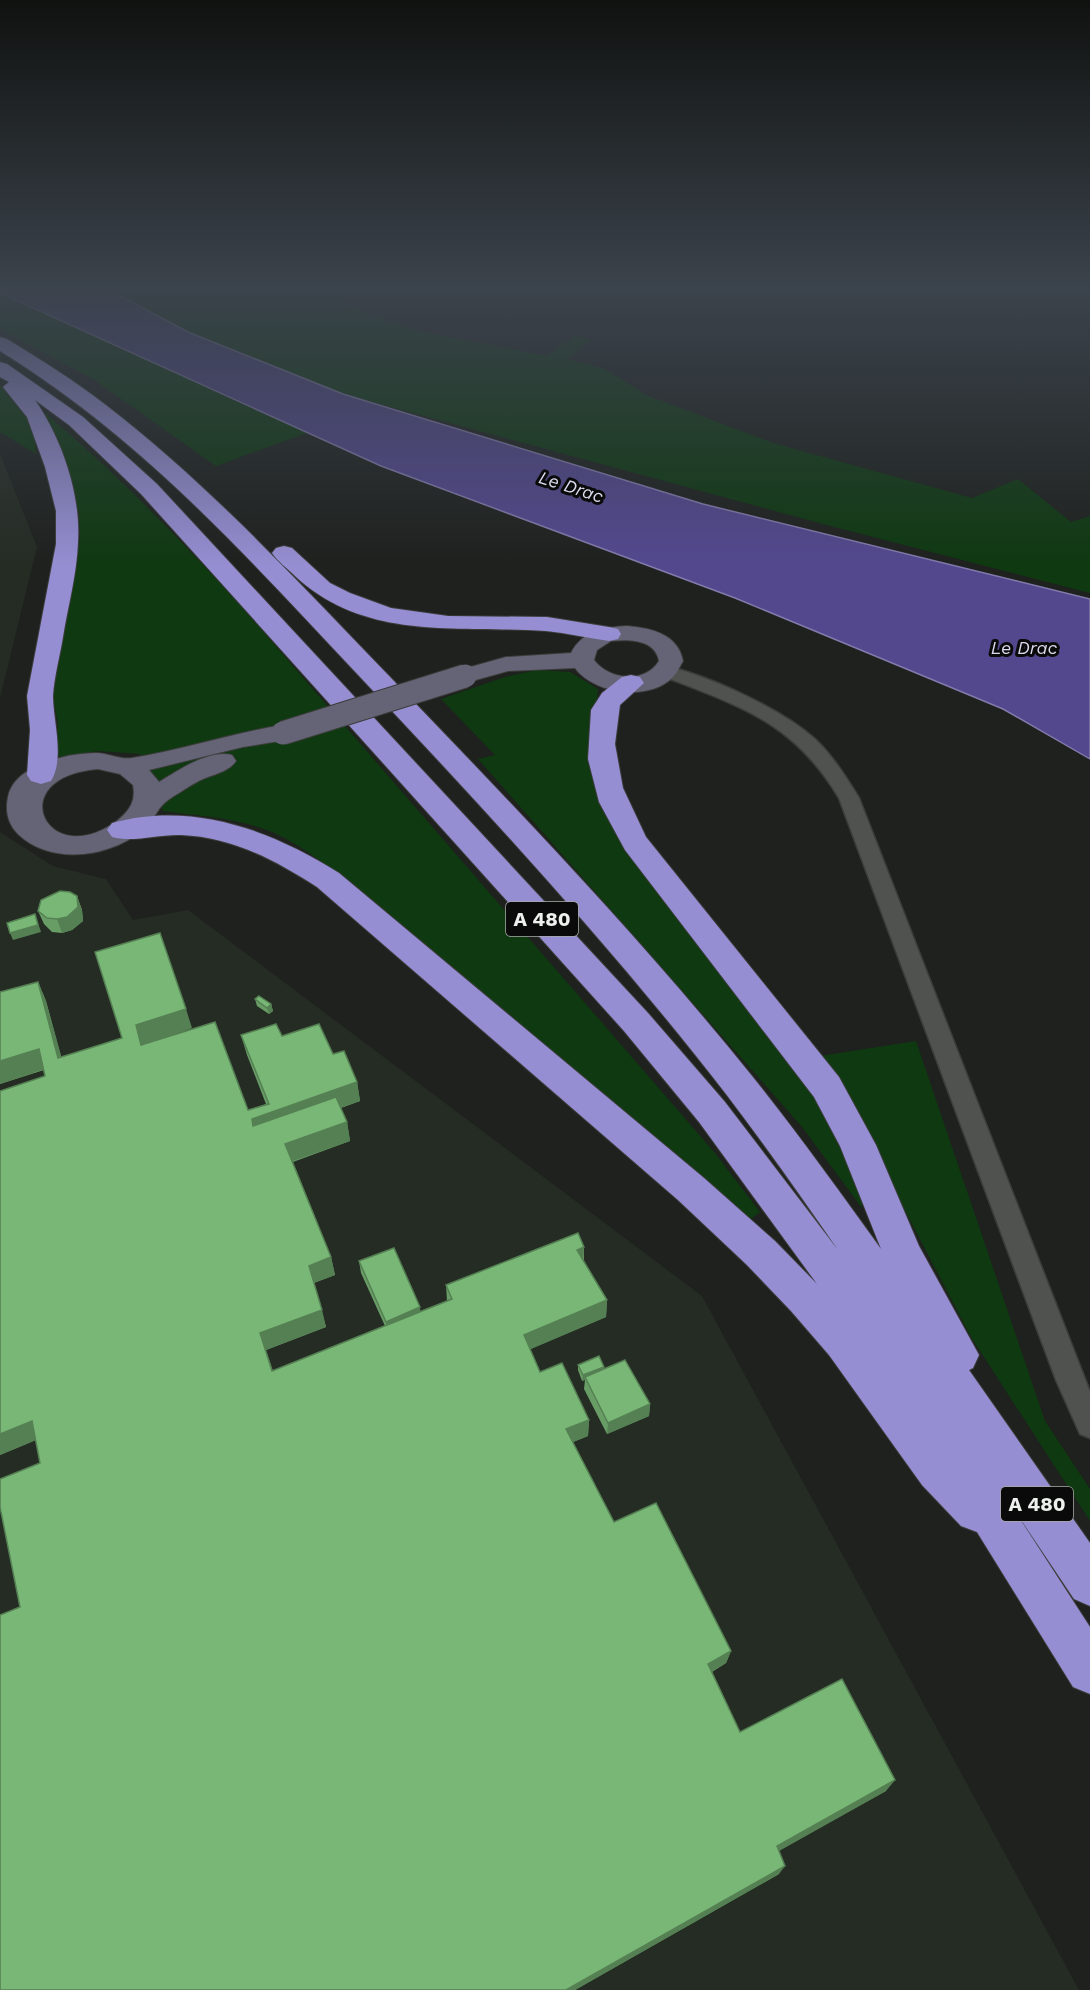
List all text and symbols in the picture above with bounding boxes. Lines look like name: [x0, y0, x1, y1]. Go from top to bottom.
water label: Le Drac: [536, 466, 606, 507]
water label: Le Drac: [991, 637, 1058, 658]
road number: A 480: [506, 902, 578, 936]
road number: A 480: [1001, 1487, 1073, 1521]

